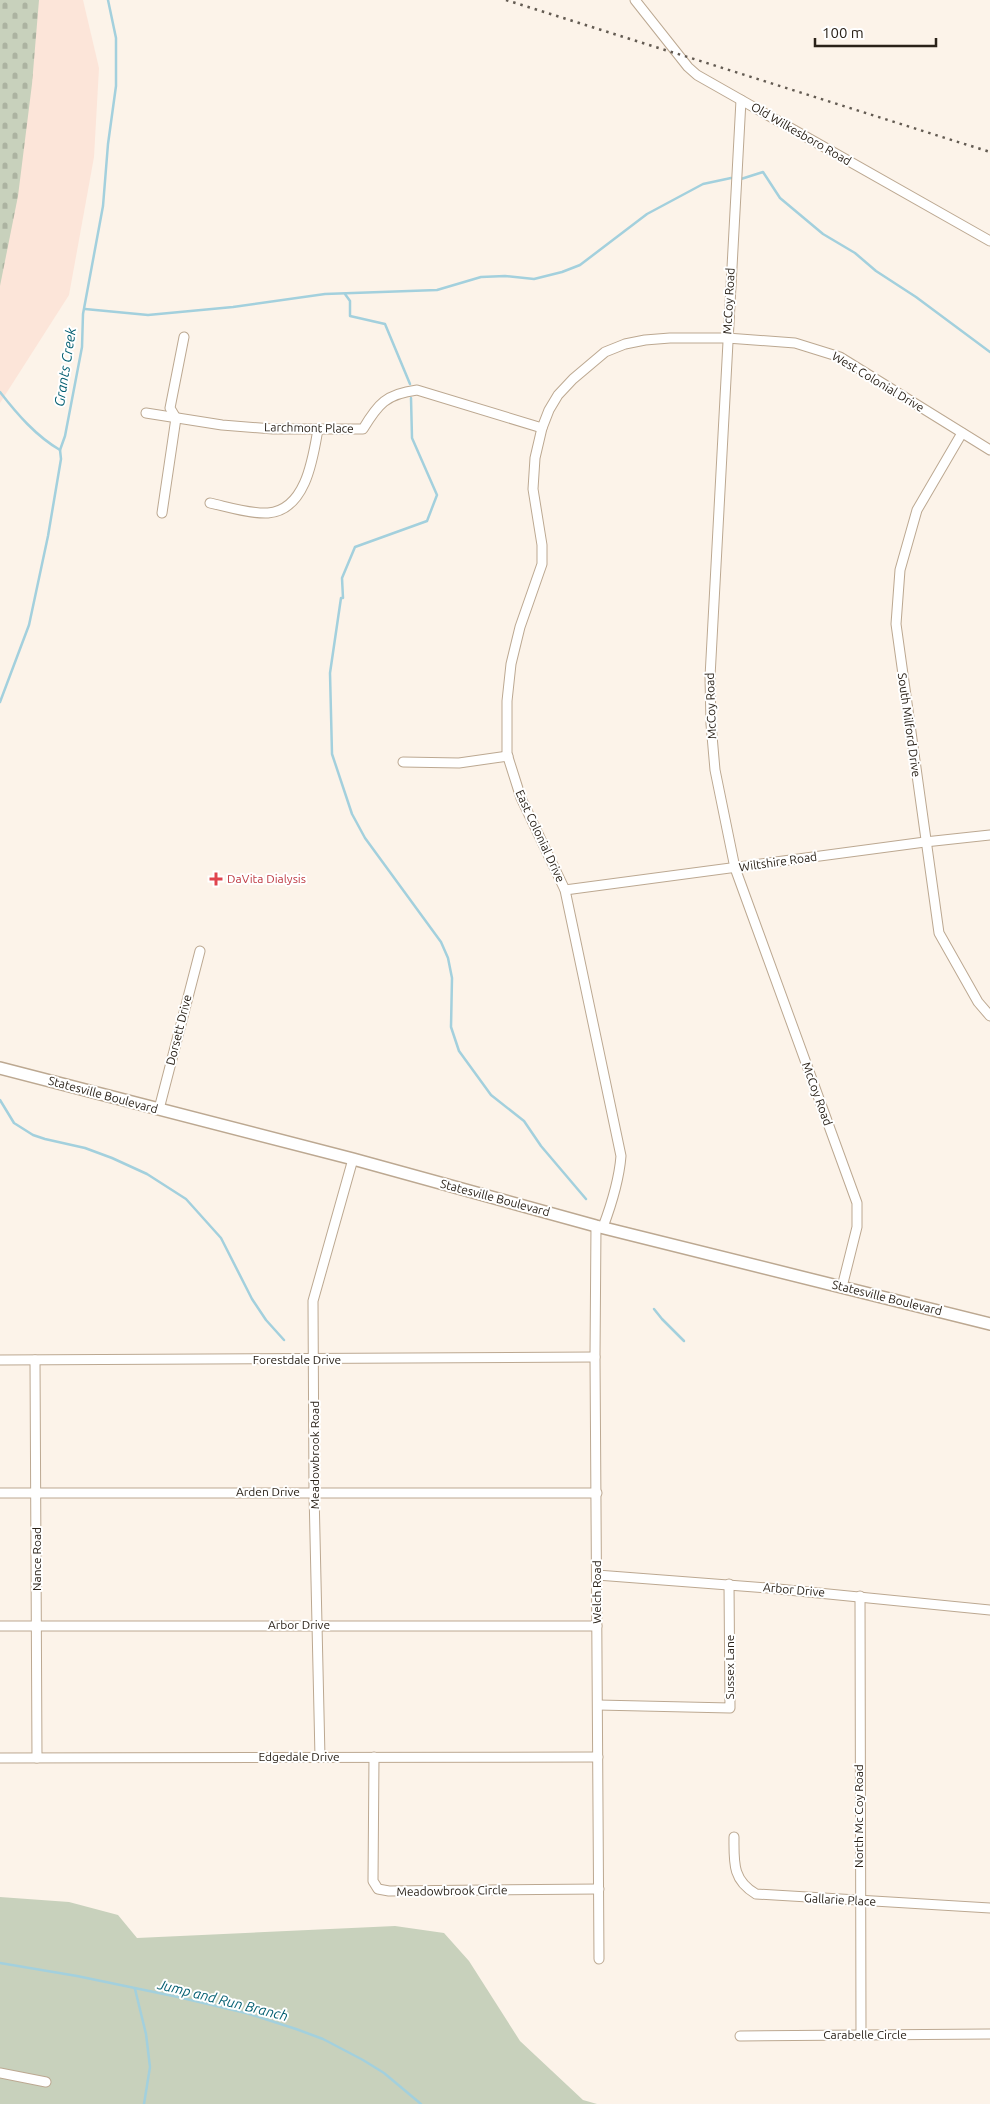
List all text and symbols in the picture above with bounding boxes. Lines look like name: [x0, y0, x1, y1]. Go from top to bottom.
scale bar: [815, 15, 936, 47]
text: 100 m: [822, 24, 864, 41]
street label: Old Wilkesboro Road: [749, 100, 854, 168]
street label: McCoy Road: [720, 267, 737, 335]
water label: Grants Creek: [51, 325, 79, 408]
street label: West Colonial Drive: [830, 349, 927, 414]
street label: Larchmont Place: [264, 420, 354, 435]
street label: South Milford Drive: [896, 672, 923, 778]
street label: McCoy Road: [703, 673, 718, 739]
street label: East Colonial Drive: [513, 788, 568, 884]
street label: Wiltshire Road: [738, 850, 818, 873]
marker: DaVita Dialysis: [209, 872, 223, 886]
place label: DaVita Dialysis: [227, 872, 306, 885]
street label: Dorsett Drive: [163, 993, 194, 1067]
street label: McCoy Road: [800, 1060, 835, 1127]
street label: Statesville Boulevard: [47, 1074, 159, 1115]
street label: Statesville Boulevard: [439, 1177, 551, 1218]
street label: Statesville Boulevard: [831, 1278, 943, 1317]
street label: Forestdale Drive: [253, 1353, 341, 1366]
street label: Meadowbrook Road: [308, 1401, 321, 1509]
street label: Arden Drive: [236, 1485, 300, 1498]
street label: Nance Road: [30, 1527, 43, 1591]
street label: Welch Road: [590, 1560, 603, 1624]
street label: Arbor Drive: [763, 1580, 826, 1599]
street label: Arbor Drive: [268, 1618, 330, 1631]
street label: Sussex Lane: [723, 1635, 736, 1699]
street label: Edgedale Drive: [258, 1750, 340, 1763]
street label: North Mc Coy Road: [852, 1764, 865, 1868]
street label: Meadowbrook Circle: [396, 1883, 508, 1898]
street label: Gallarie Place: [804, 1891, 876, 1908]
water label: Jump and Run Branch: [155, 1976, 290, 2024]
street label: Carabelle Circle: [823, 2028, 907, 2041]

